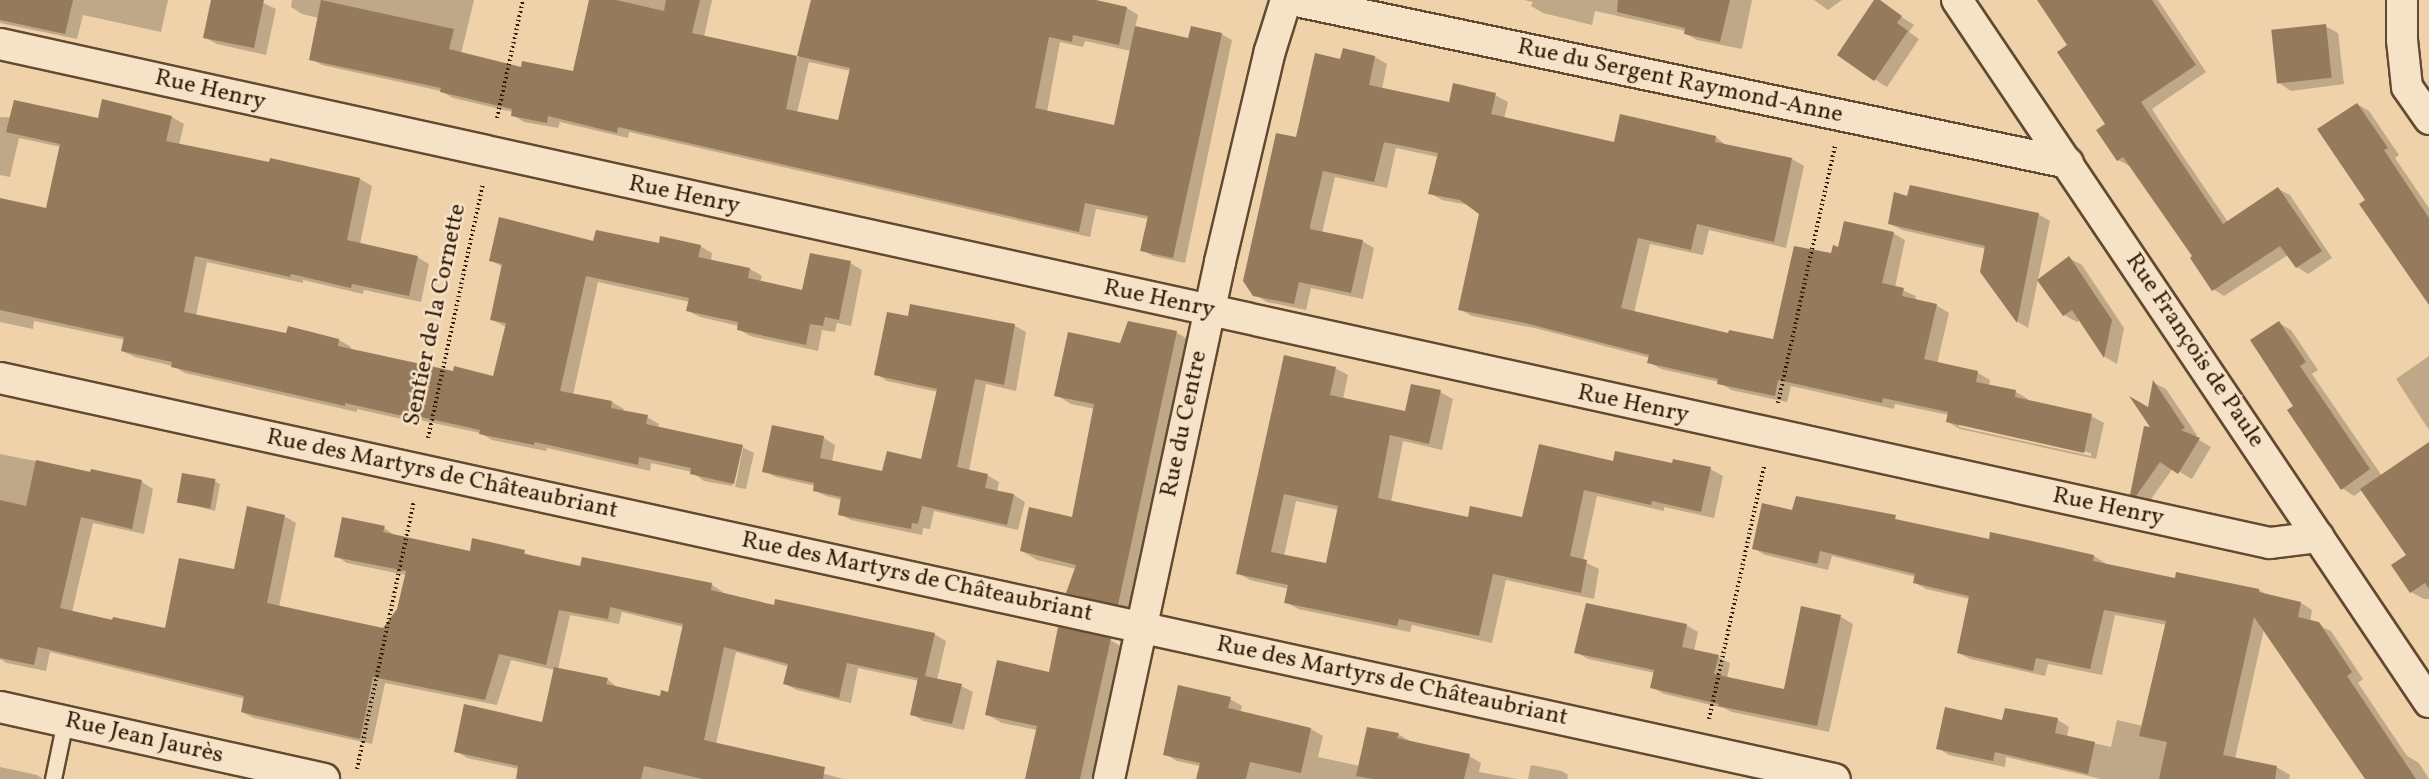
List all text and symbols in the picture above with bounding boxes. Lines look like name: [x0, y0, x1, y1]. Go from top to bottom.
street label: Rue du Sergent Raymond-Anne: [1515, 33, 1845, 131]
street label: Rue Henry: [152, 64, 268, 118]
street label: Rue Henry: [626, 170, 742, 222]
street label: Sentier de la Cornette: [398, 201, 474, 429]
street label: Rue François de Paule: [2118, 248, 2270, 454]
street label: Rue Henry: [1101, 274, 1217, 326]
street label: Rue du Centre: [1155, 348, 1215, 500]
street label: Rue Henry: [1575, 379, 1691, 431]
street label: Rue des Martyrs de Châteaubriant: [264, 424, 620, 526]
street label: Rue Henry: [2050, 482, 2166, 534]
street label: Rue des Martyrs de Châteaubriant: [739, 527, 1095, 629]
street label: Rue des Martyrs de Châteaubriant: [1214, 631, 1570, 733]
street label: Rue Jean Jaurès: [62, 707, 226, 771]

